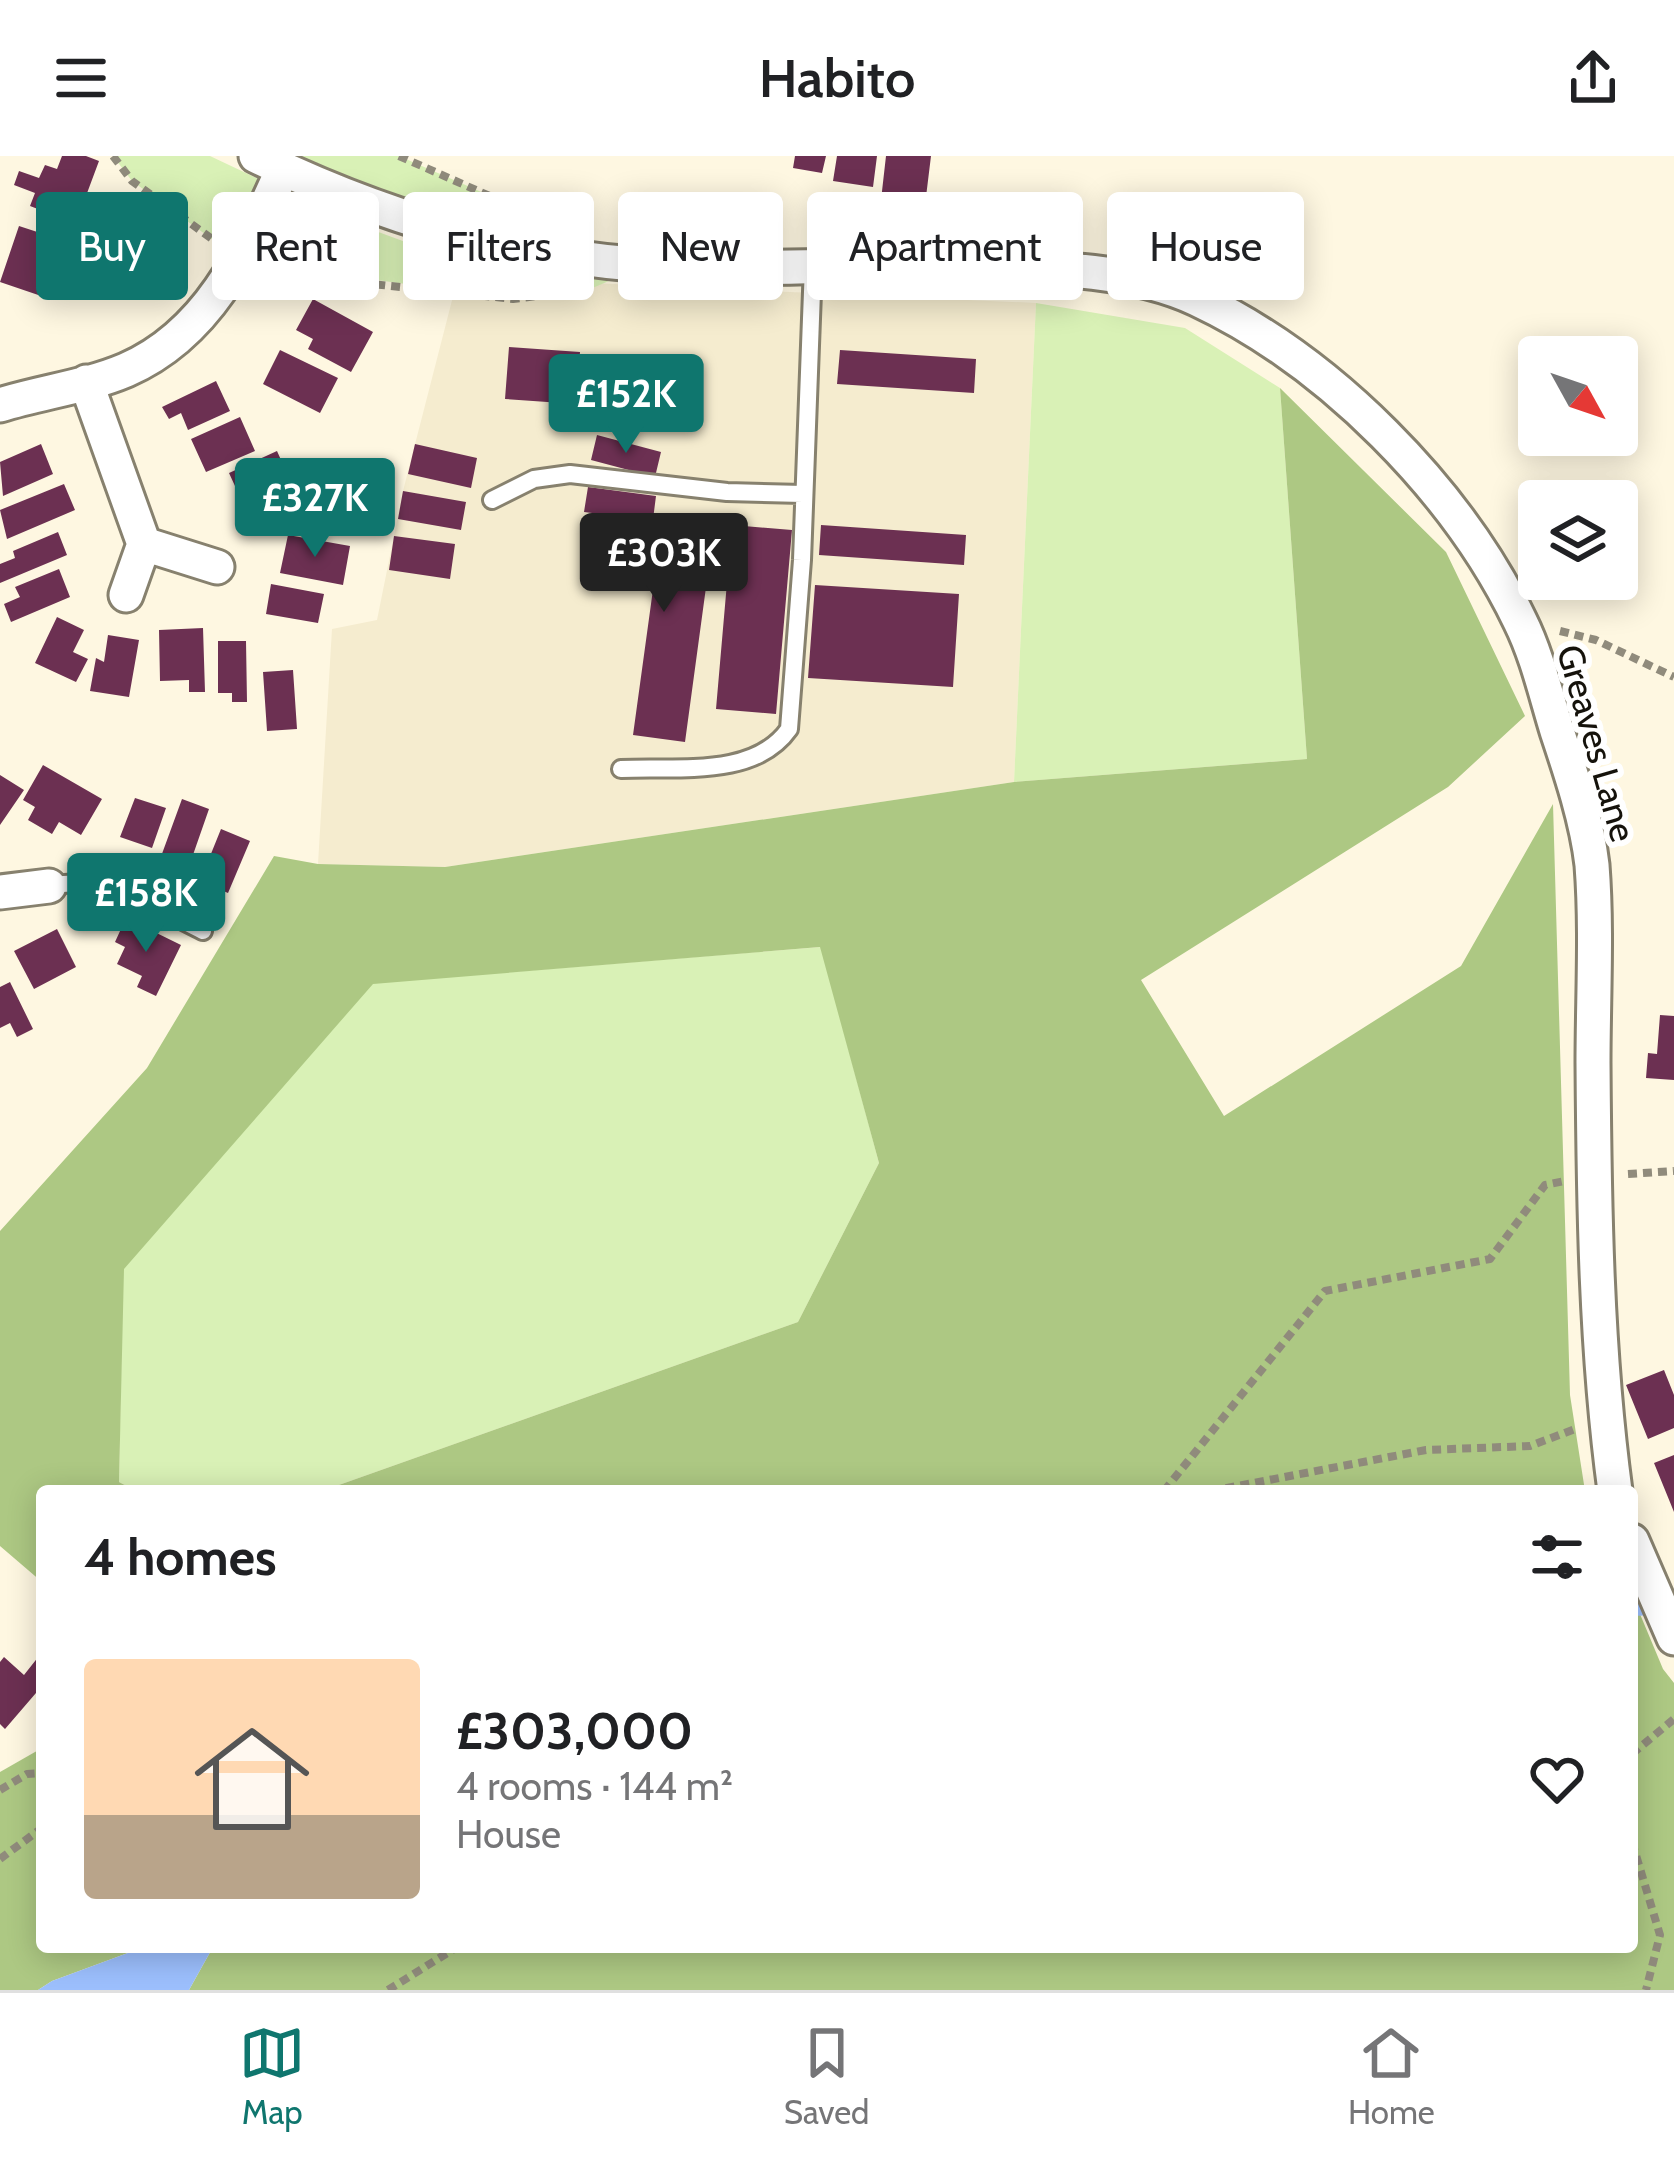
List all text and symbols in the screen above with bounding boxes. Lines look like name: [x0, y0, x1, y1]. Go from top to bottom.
icon: menu: [48, 45, 114, 111]
text: Habito: [759, 45, 915, 111]
icon: share: [1560, 45, 1626, 111]
chip: Buy: [36, 192, 188, 300]
chip: Rent: [212, 192, 379, 300]
chip: Filters: [403, 192, 594, 300]
chip: New: [618, 192, 783, 300]
chip: Apartment: [807, 192, 1083, 300]
chip: House: [1107, 192, 1304, 300]
north arrow: [1518, 336, 1638, 456]
map controls: [1518, 336, 1638, 600]
pin: £152K: [542, 354, 710, 456]
text: £152K: [576, 369, 676, 417]
pin: £327K: [231, 458, 399, 560]
text: £327K: [262, 473, 368, 521]
button: layers: [1518, 480, 1638, 600]
pin: £303K: [580, 513, 748, 615]
text: £303K: [607, 528, 721, 576]
street label: Greaves Lane: [1548, 640, 1646, 846]
pin: £158K: [62, 853, 230, 955]
text: £158K: [94, 868, 198, 916]
icon: filters: [1524, 1524, 1590, 1590]
text: 4 homes: [84, 1526, 276, 1588]
text: £303,000: [456, 1700, 693, 1762]
icon: home: [180, 1707, 324, 1851]
icon: heart: [1524, 1746, 1590, 1812]
text: 4 rooms · 144 m²: [456, 1762, 733, 1810]
text: House: [456, 1810, 561, 1858]
tab: Map: [239, 2020, 305, 2132]
tab: Saved: [784, 2020, 869, 2132]
tab: Home: [1348, 2020, 1435, 2132]

